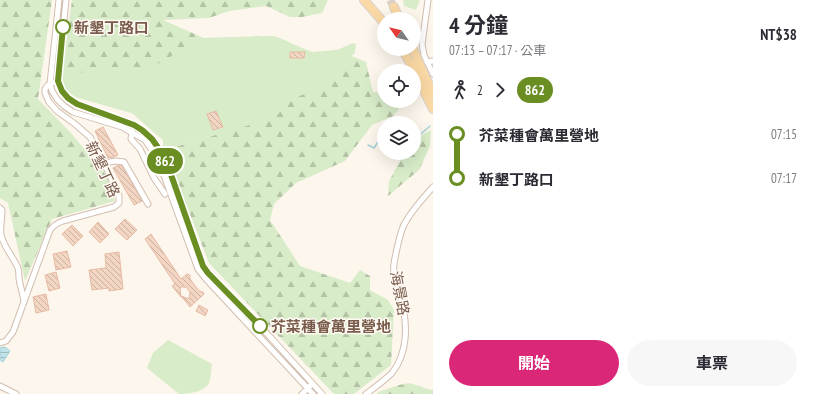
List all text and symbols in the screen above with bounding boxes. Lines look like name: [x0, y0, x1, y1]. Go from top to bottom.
text: 4 分鐘: [449, 11, 508, 39]
north arrow: [377, 12, 421, 56]
map controls: [377, 12, 421, 160]
place label: 新墾丁路口: [74, 18, 149, 37]
marker: 新墾丁路口: [55, 19, 71, 35]
text: NT$38: [760, 25, 797, 44]
text: 07:13 – 07:17 · 公車: [449, 42, 546, 59]
button: locate: [377, 64, 421, 108]
icon: walk: [449, 79, 471, 101]
icon: forward: [489, 79, 511, 101]
text: 862: [525, 81, 545, 99]
text: 2: [477, 82, 483, 99]
button: layers: [377, 116, 421, 160]
text: 芥菜種會萬里營地: [479, 126, 599, 145]
text: 07:15: [771, 126, 797, 143]
street label: 新墾丁路: [82, 138, 124, 200]
line badge: 862: [142, 148, 188, 174]
text: 862: [155, 152, 175, 170]
text: 新墾丁路口: [479, 170, 554, 189]
text: 07:17: [771, 170, 797, 187]
street label: 海景路: [386, 269, 414, 317]
place label: 芥菜種會萬里營地: [271, 317, 391, 336]
marker: 芥菜種會萬里營地: [252, 318, 268, 334]
button: 開始: [449, 340, 619, 386]
button: 車票: [627, 340, 797, 386]

